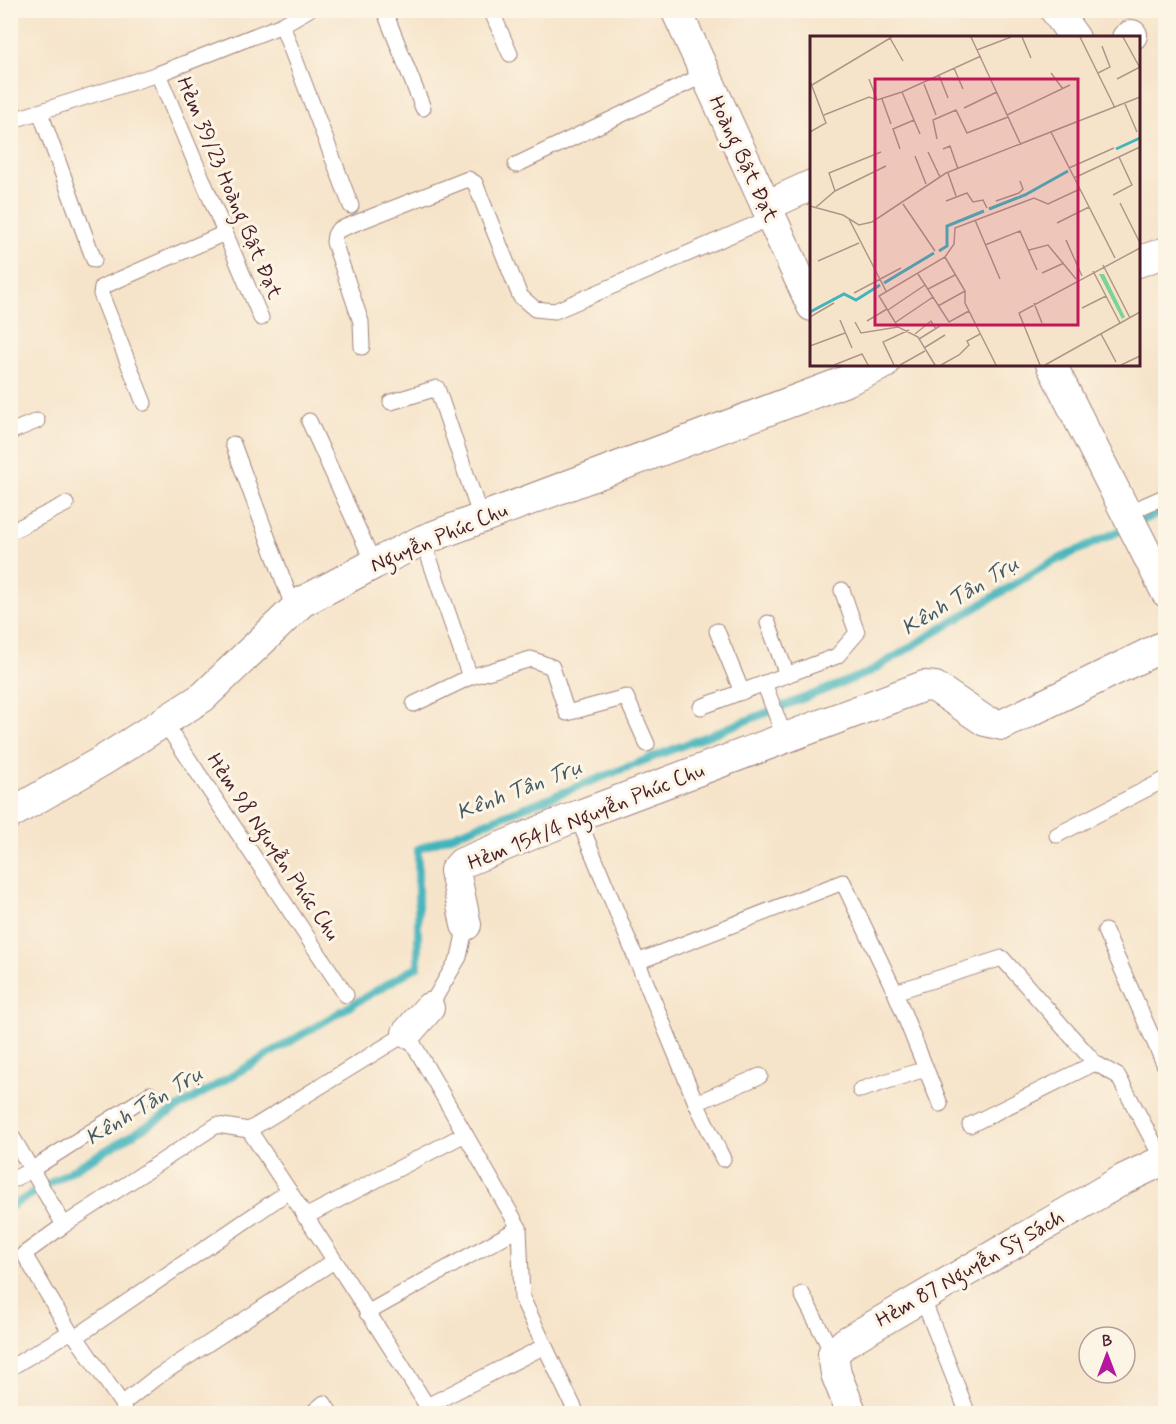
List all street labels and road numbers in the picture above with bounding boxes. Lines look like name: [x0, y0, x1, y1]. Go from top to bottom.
street label: Hẻm 39/23 Hoàng Bật Đạt: [168, 73, 289, 305]
street label: Hoàng Bật Đạt: [700, 91, 785, 228]
street label: Nguyễn Phúc Chu: [366, 497, 513, 581]
street label: Hẻm 98 Nguyễn Phúc Chu: [198, 748, 346, 947]
street label: Hẻm 154/4 Nguyễn Phúc Chu: [464, 757, 709, 879]
street label: Hẻm 87 Nguyễn Sỹ Sách: [871, 1204, 1070, 1336]

